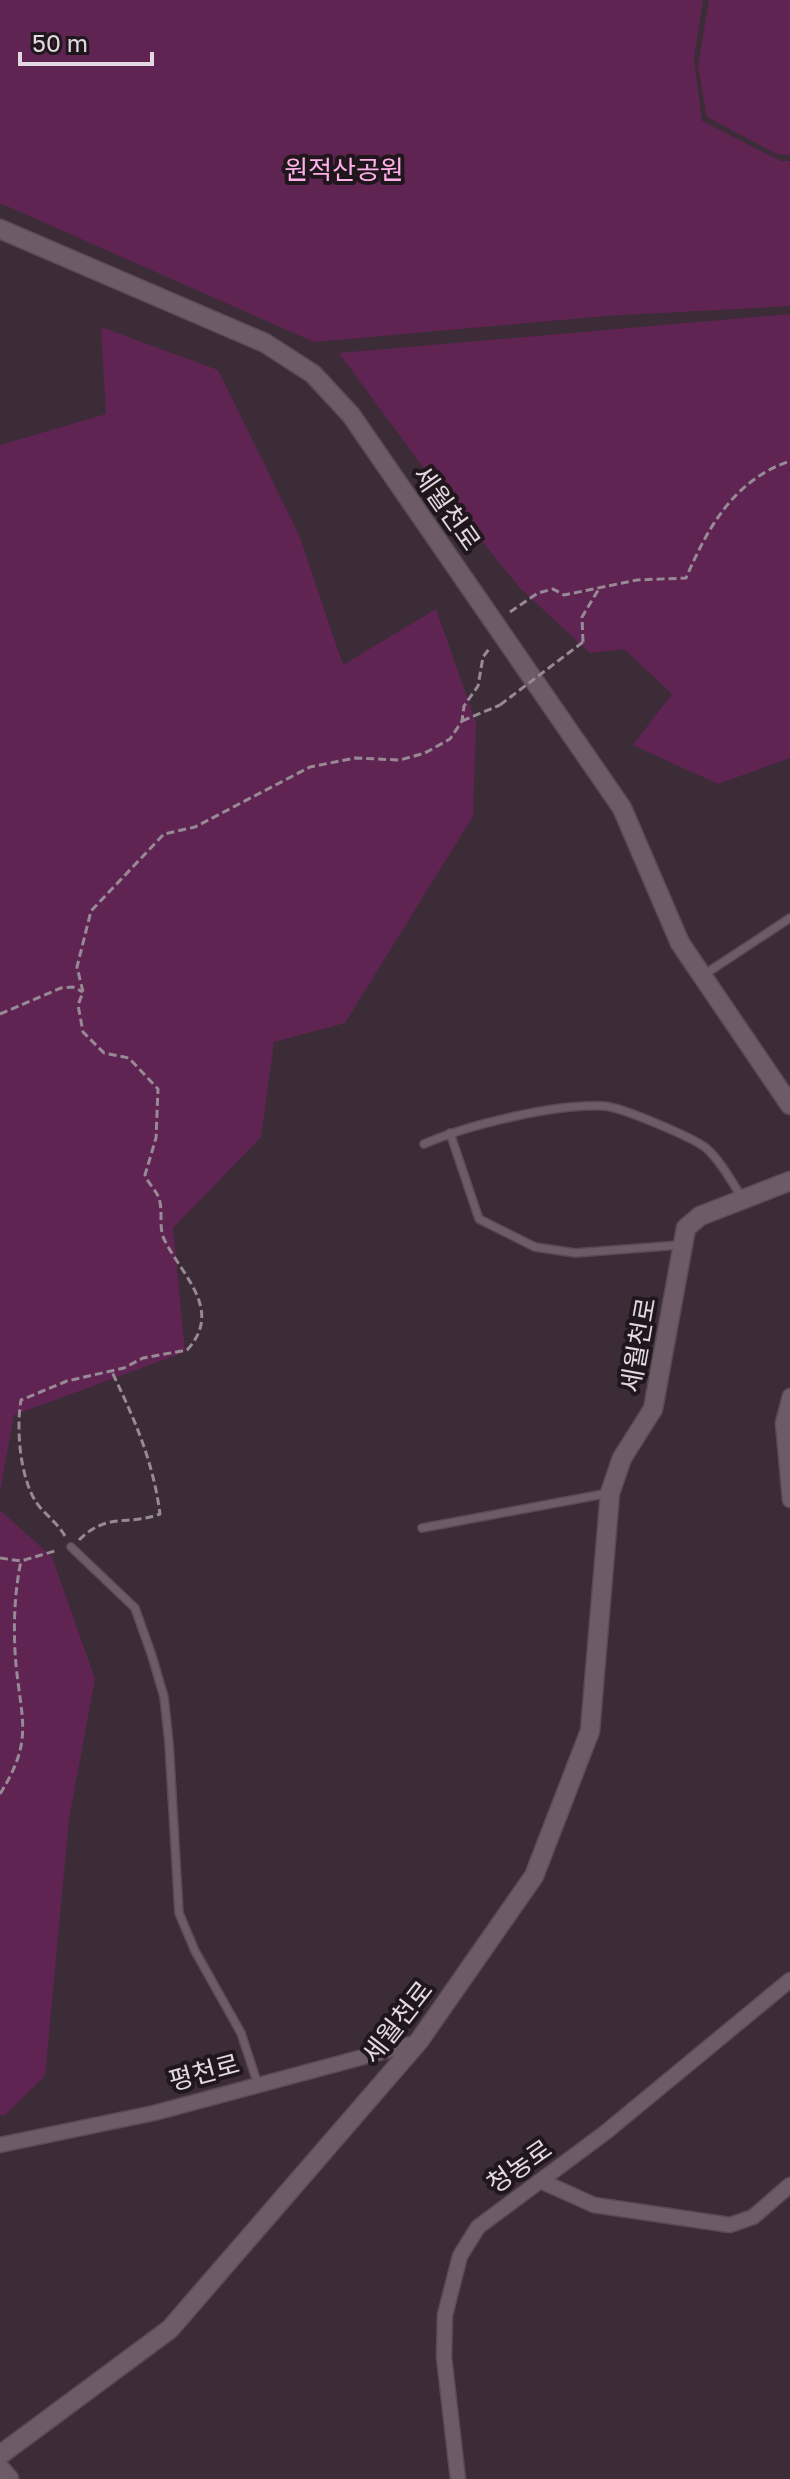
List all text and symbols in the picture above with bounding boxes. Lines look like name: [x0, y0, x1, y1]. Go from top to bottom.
scale bar: [20, 16, 152, 66]
text: 50 m: [32, 28, 88, 57]
park label: 원적산공원: [284, 154, 404, 185]
street label: 세월천로: [407, 460, 487, 556]
street label: 세월천로: [614, 1295, 662, 1395]
street label: 세월천로: [355, 1975, 439, 2069]
street label: 평천로: [165, 2048, 243, 2096]
street label: 청농로: [481, 2133, 557, 2199]

